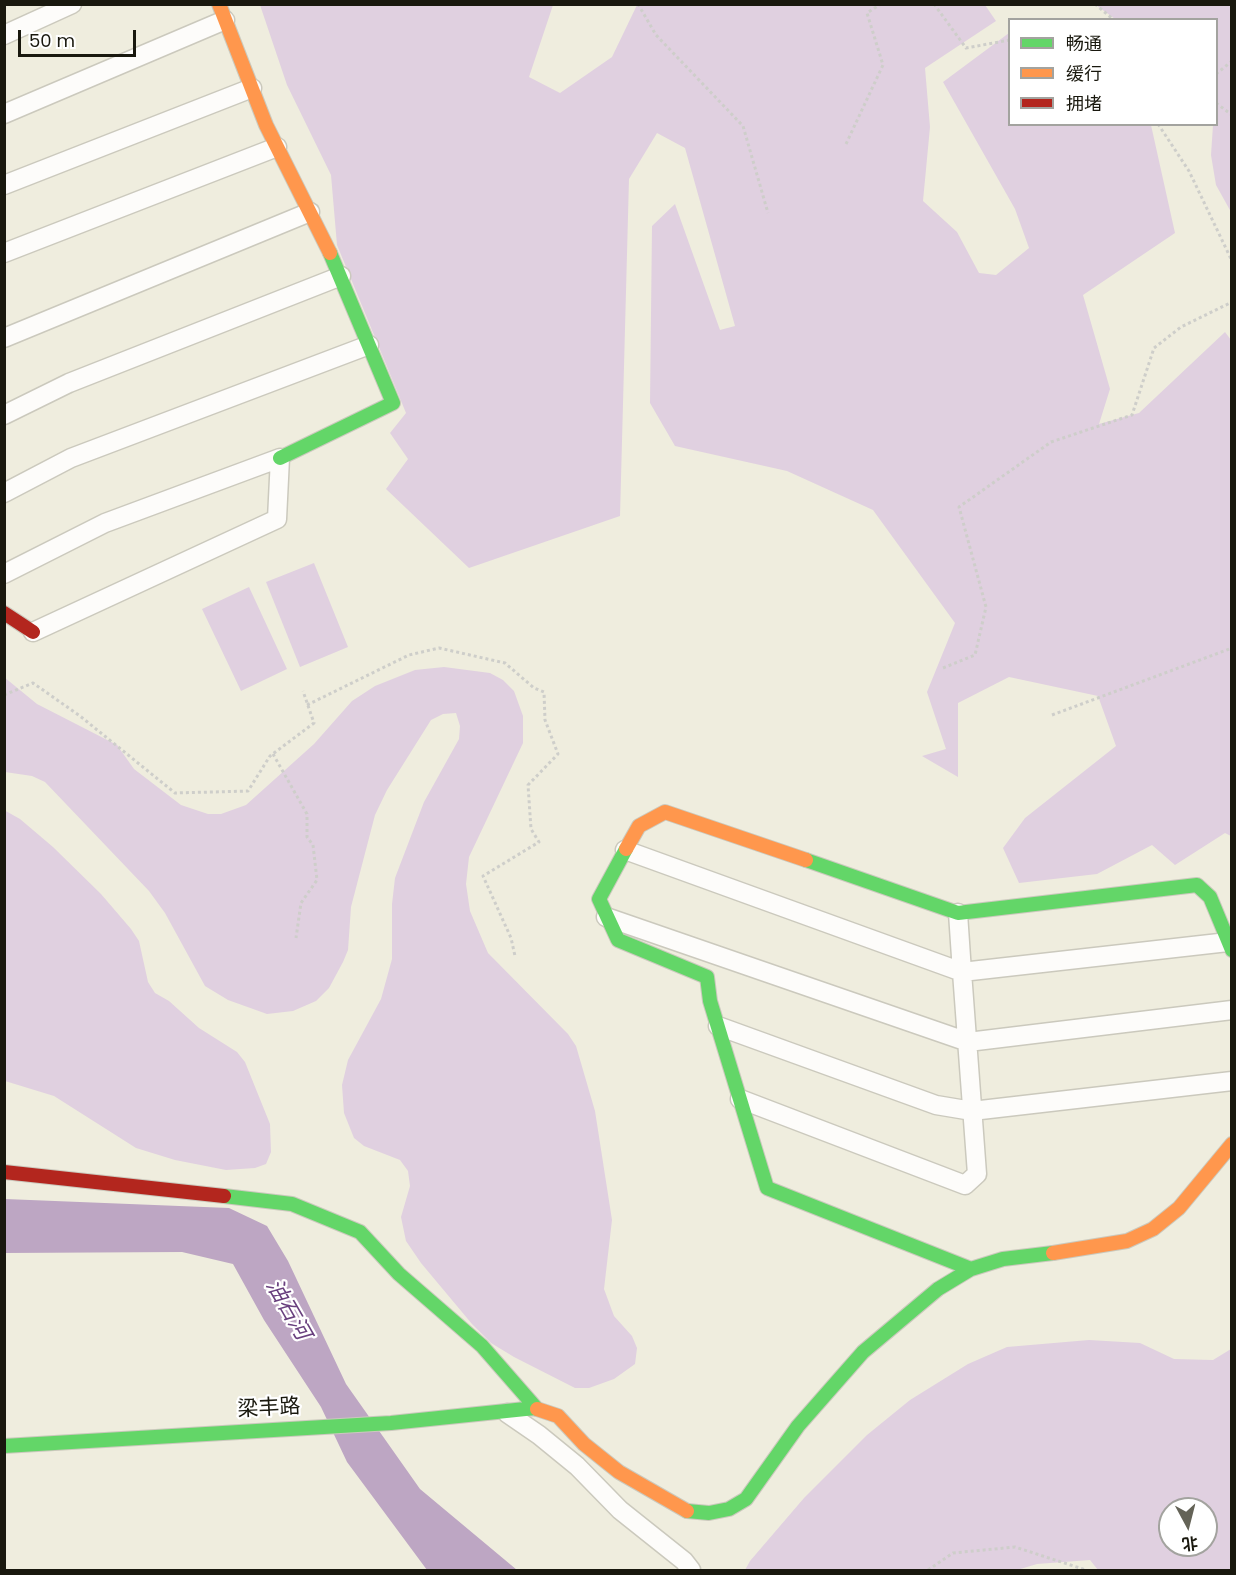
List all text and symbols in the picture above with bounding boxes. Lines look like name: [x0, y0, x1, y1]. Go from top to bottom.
scale bar: [21, 18, 140, 56]
legend: [1008, 18, 1218, 126]
text: 50 m: [29, 28, 75, 53]
text: 畅通: [1066, 31, 1102, 56]
text: 缓行: [1066, 61, 1102, 86]
text: 拥堵: [1066, 91, 1102, 116]
water label: 油石河: [259, 1275, 315, 1345]
street label: 梁丰路: [237, 1395, 301, 1423]
north arrow: [1158, 1497, 1218, 1557]
text: 北: [1181, 1531, 1199, 1556]

